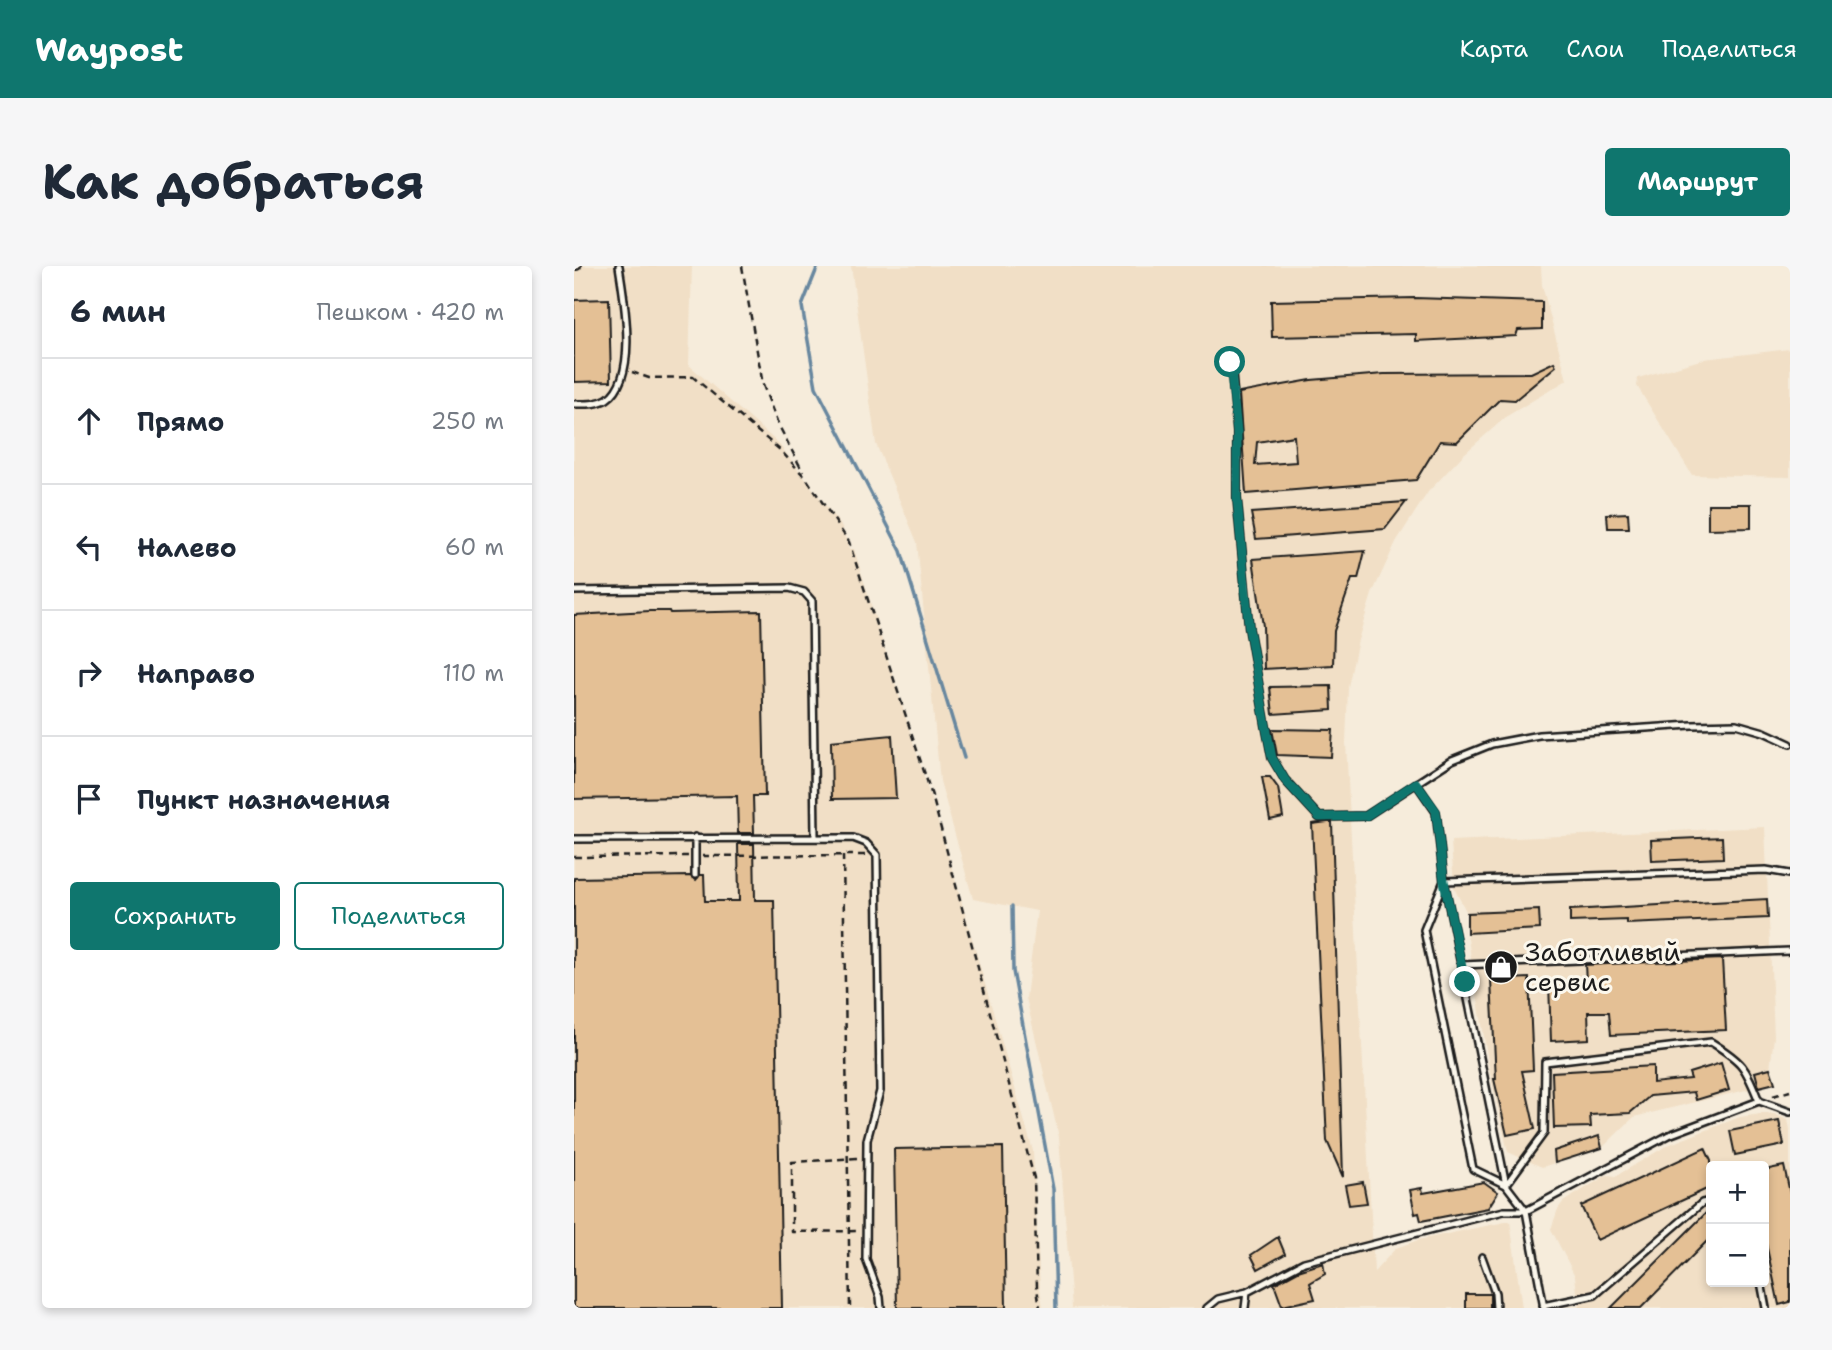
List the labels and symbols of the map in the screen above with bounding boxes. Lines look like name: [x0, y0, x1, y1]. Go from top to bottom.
route start: [1214, 346, 1245, 377]
place label: Заботливый сервис: [1525, 934, 1681, 999]
shop icon: Заботливый сервис: [1482, 948, 1520, 986]
route end: [1449, 966, 1480, 997]

